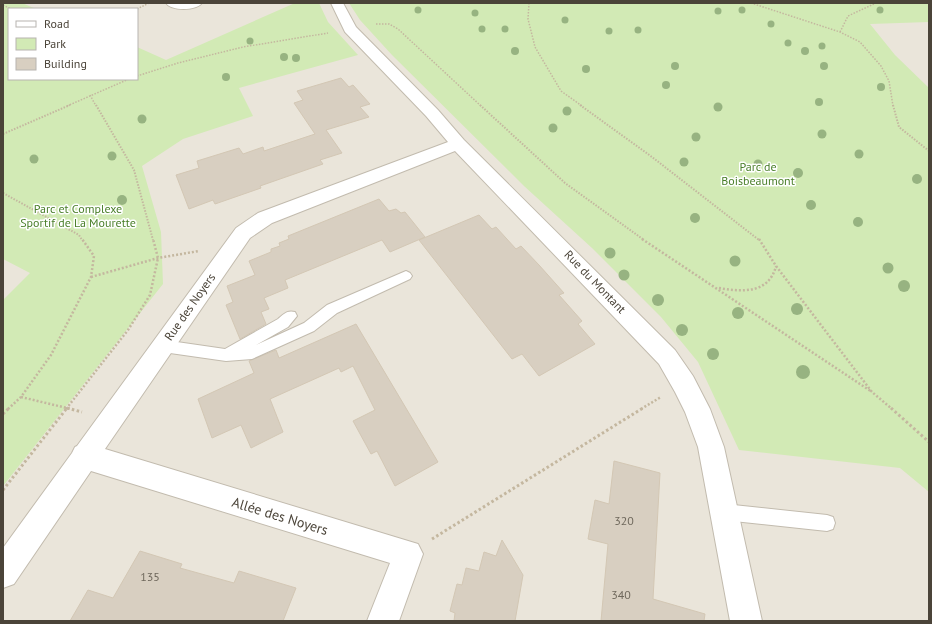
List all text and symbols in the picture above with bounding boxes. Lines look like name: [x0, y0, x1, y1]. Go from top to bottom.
legend: [8, 8, 138, 80]
text: Road: [44, 16, 69, 31]
text: Park: [44, 36, 66, 51]
text: Building: [44, 56, 87, 71]
park label: Parc de Boisbeaumont: [721, 159, 795, 188]
park label: Parc et Complexe Sportif de La Mourette: [20, 201, 136, 230]
street label: Rue du Montant: [561, 247, 629, 316]
street label: Rue des Noyers: [161, 270, 218, 343]
street label: Allée des Noyers: [230, 493, 330, 539]
house number: 320: [614, 513, 634, 528]
house number: 135: [140, 569, 160, 584]
house number: 340: [611, 587, 631, 602]

